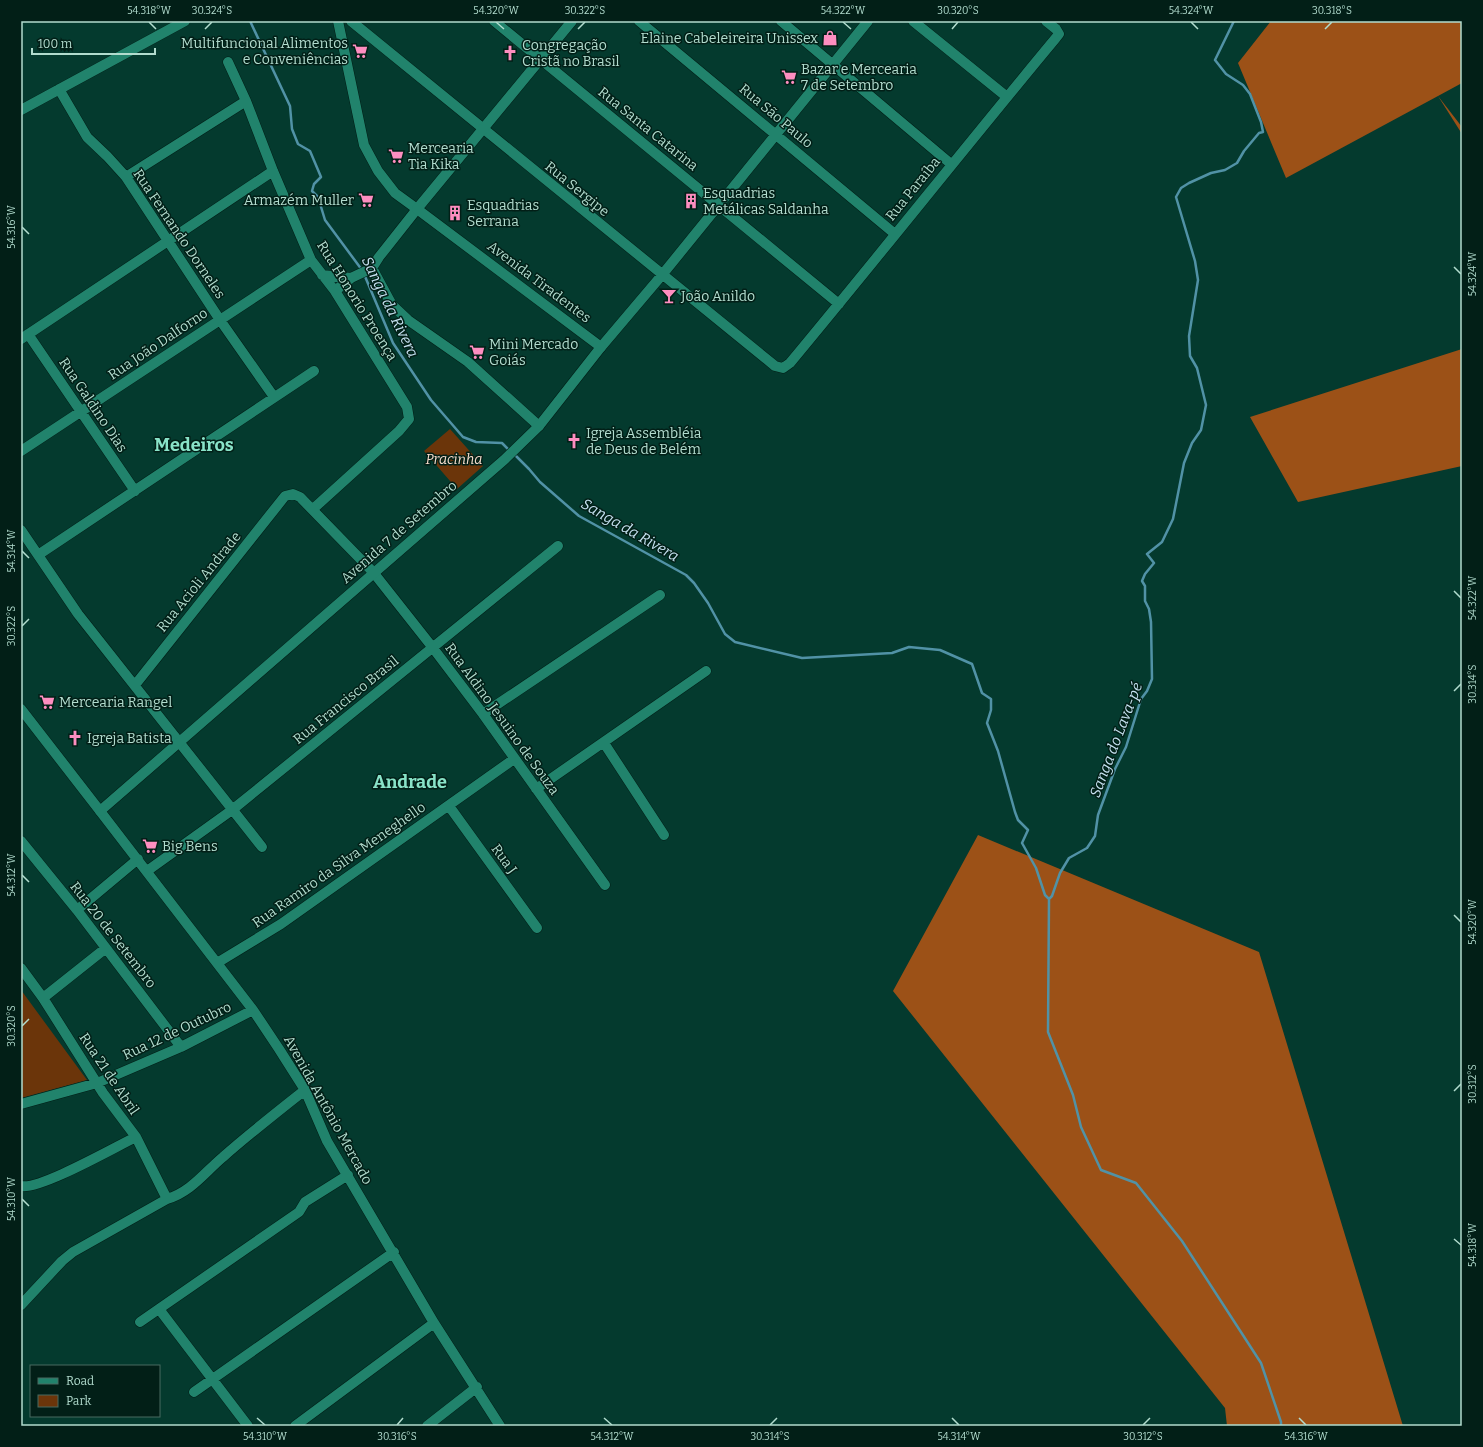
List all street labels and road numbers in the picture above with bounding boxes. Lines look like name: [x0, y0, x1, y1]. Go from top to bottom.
street label: Rua São Paulo: [736, 80, 816, 152]
street label: Rua Santa Catarina: [595, 83, 702, 175]
street label: Rua Paraíba: [882, 153, 944, 224]
street label: Rua Sergipe: [541, 158, 613, 220]
street label: Rua Fernando Dorneles: [129, 166, 229, 302]
street label: Rua Honorio Proença: [313, 238, 401, 364]
street label: Avenida Tiradentes: [484, 238, 594, 326]
street label: Rua João Dalforno: [105, 304, 211, 384]
street label: Rua Galdino Dias: [55, 355, 131, 455]
street label: Avenida 7 de Setembro: [338, 477, 460, 587]
street label: Rua Acioli Andrade: [153, 528, 245, 636]
street label: Rua Aldino Jesuino de Souza: [441, 640, 563, 798]
street label: Rua Francisco Brasil: [290, 652, 402, 748]
street label: Rua Ramiro da Silva Meneghello: [249, 799, 429, 931]
street label: Rua J: [487, 841, 521, 878]
street label: Rua 20 de Setembro: [66, 879, 160, 991]
street label: Rua 12 de Outubro: [120, 998, 234, 1064]
street label: Rua 21 de Abril: [75, 1030, 143, 1118]
street label: Avenida Antônio Mercado: [280, 1033, 376, 1187]

